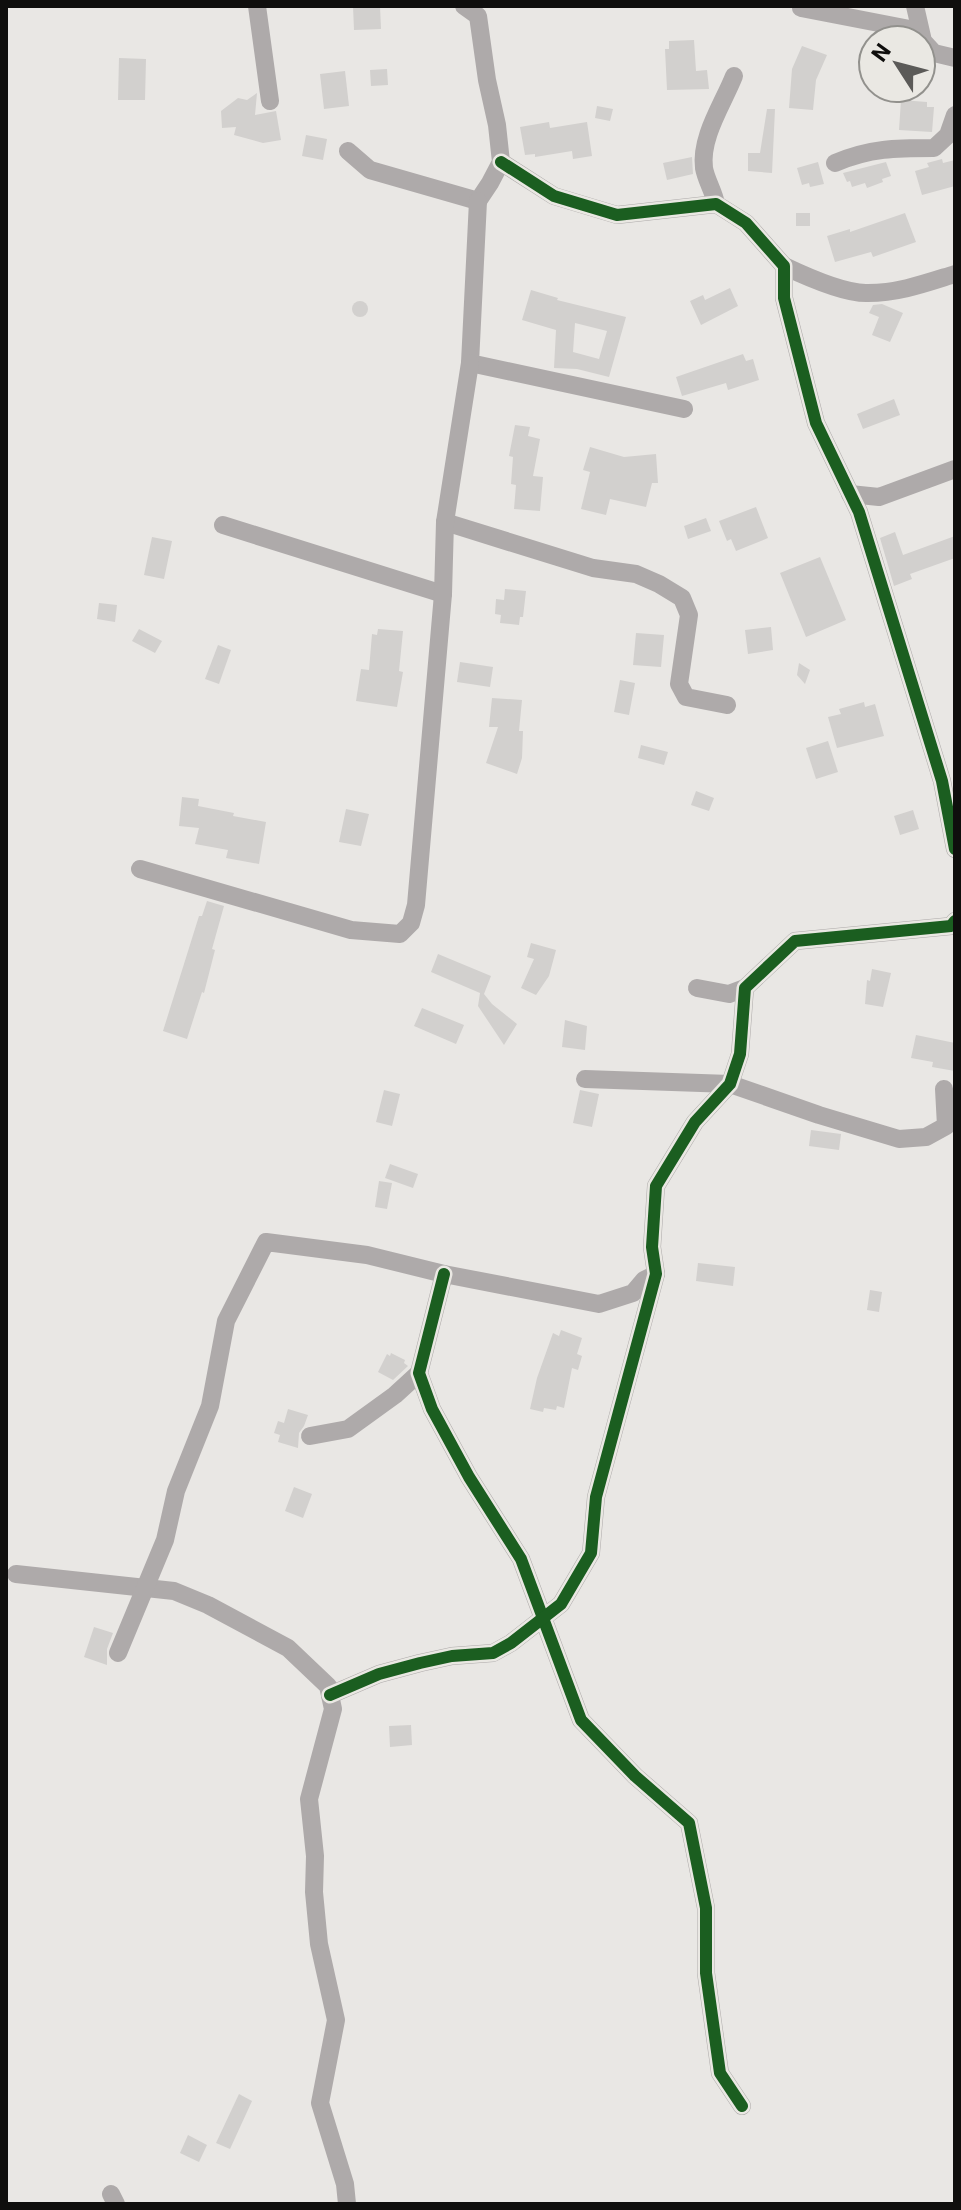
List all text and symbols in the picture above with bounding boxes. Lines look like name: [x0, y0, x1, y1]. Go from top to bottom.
north arrow: [857, 24, 937, 104]
text: N: [867, 39, 896, 66]

